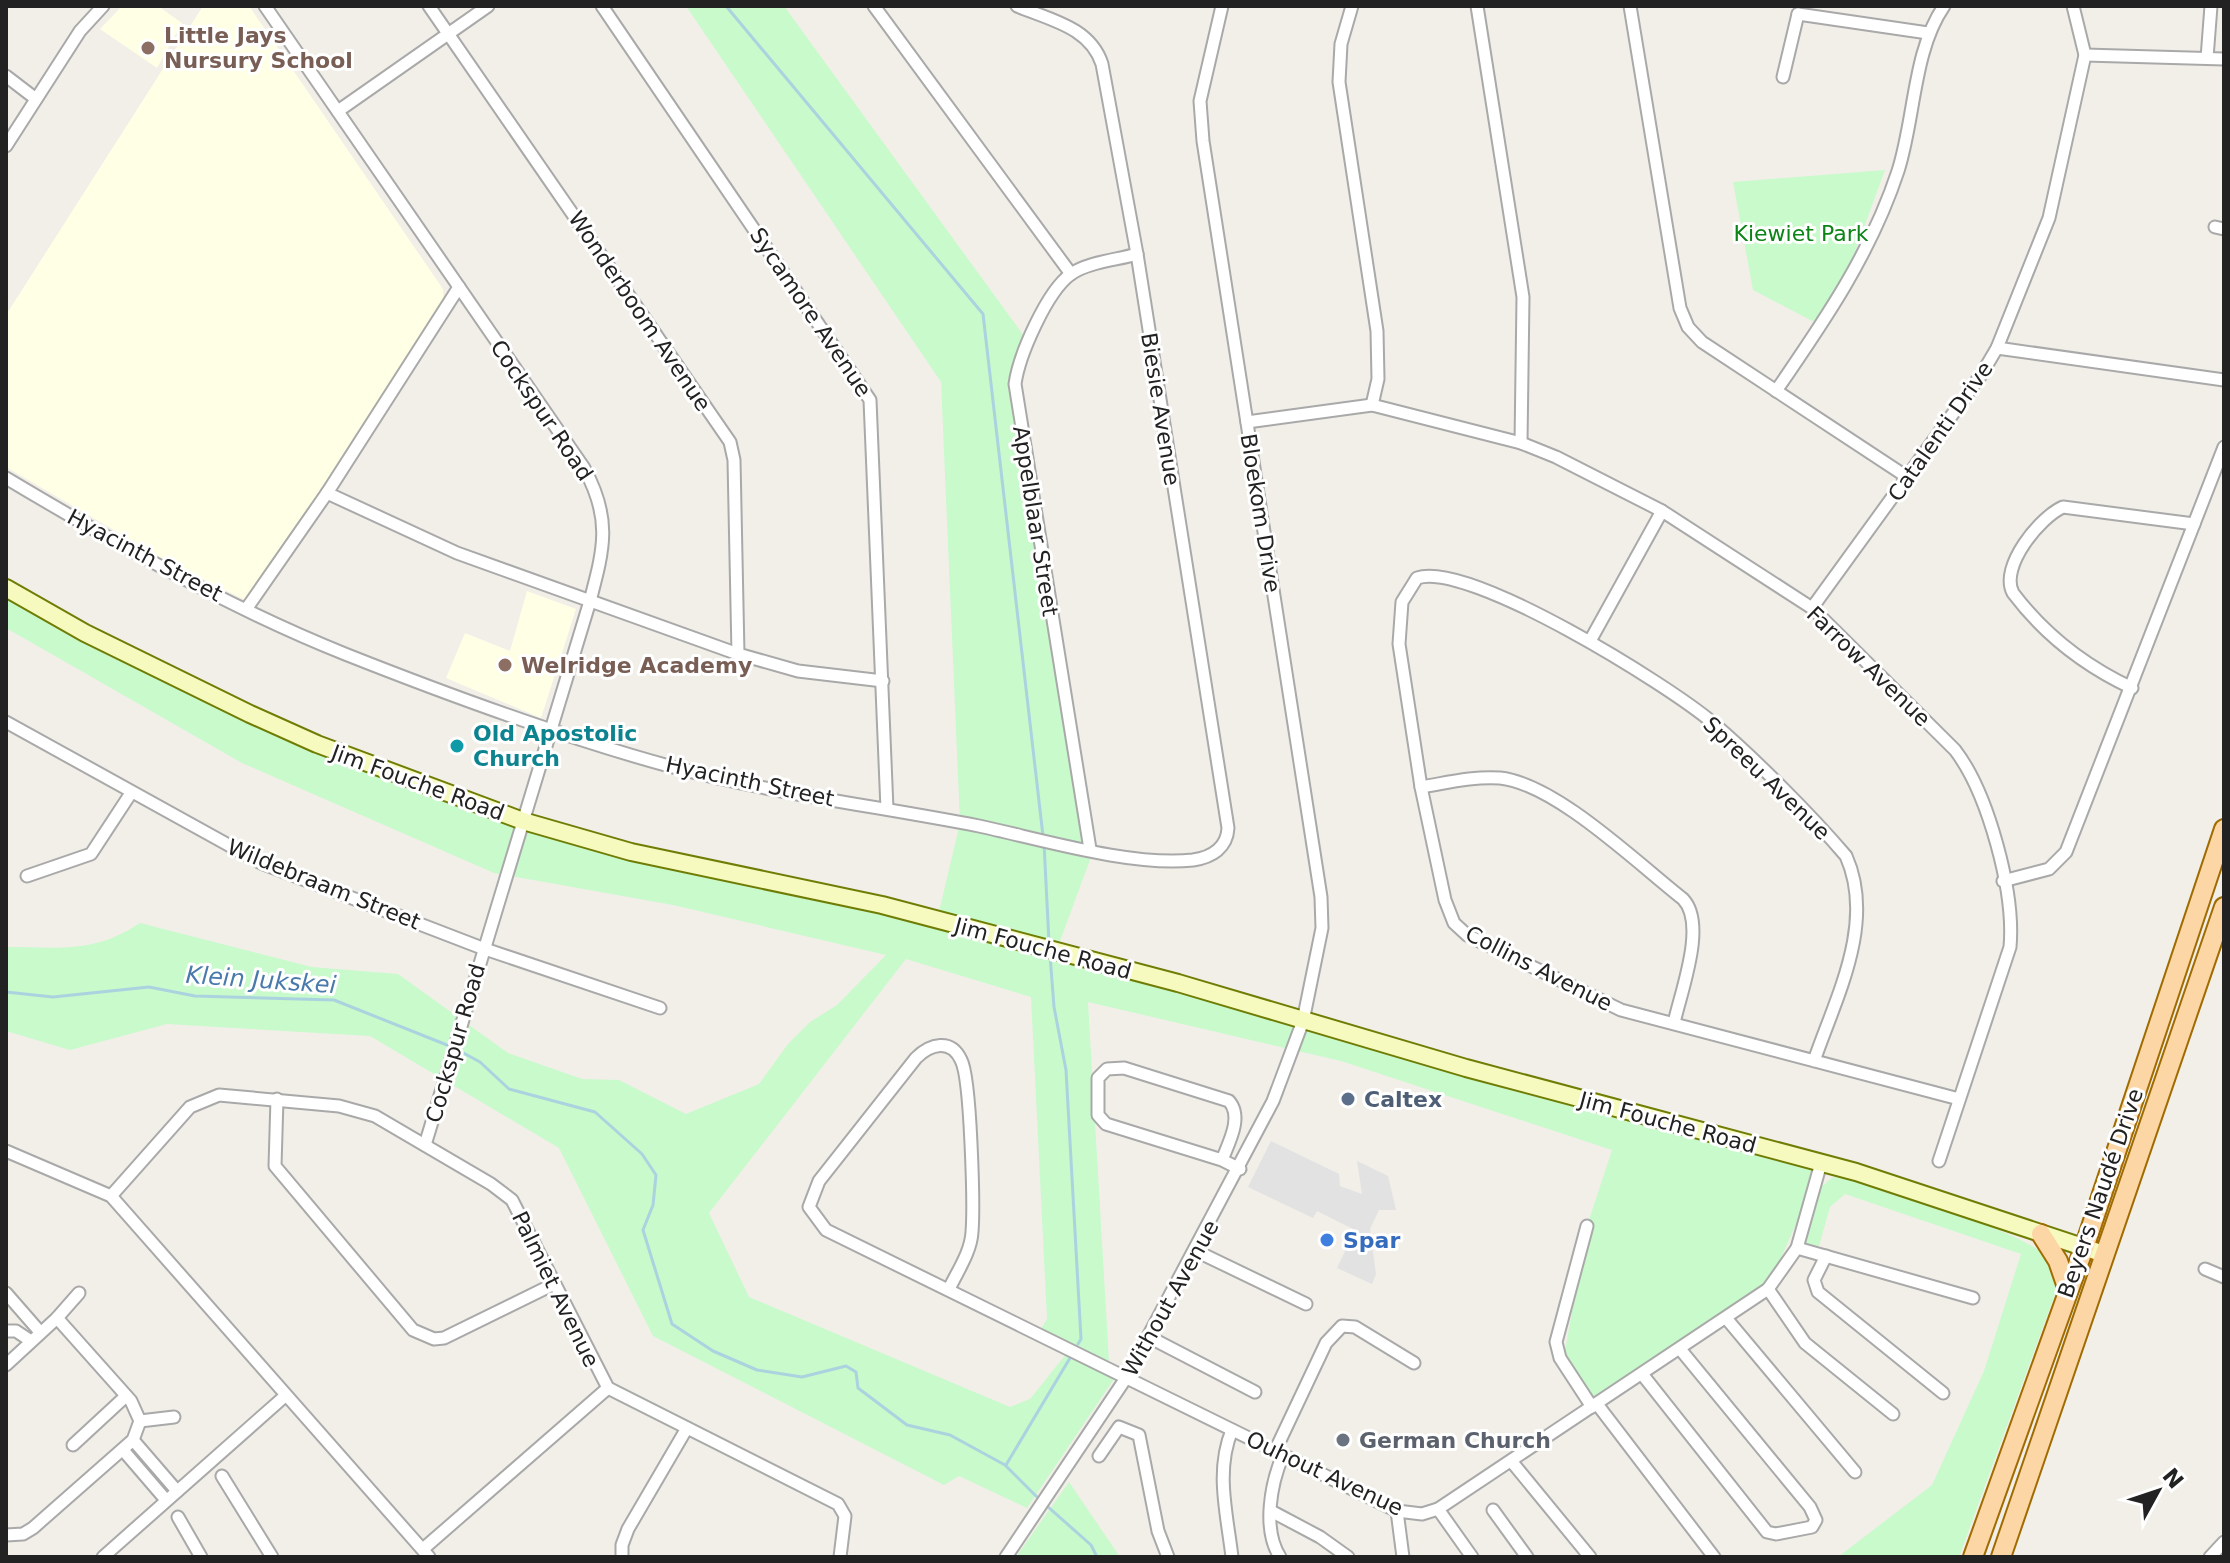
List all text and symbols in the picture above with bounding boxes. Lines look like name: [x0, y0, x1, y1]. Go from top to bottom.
place label: Little Jays Nursury School: [164, 23, 353, 73]
marker: Little Jays Nursury School: [139, 39, 157, 57]
street label: Wonderboom Avenue: [563, 207, 716, 416]
park label: Kiewiet Park: [1734, 221, 1869, 246]
street label: Sycamore Avenue: [745, 223, 876, 401]
street label: Biesie Avenue: [1136, 331, 1185, 487]
street label: Cockspur Road: [485, 335, 598, 485]
street label: Catalenti Drive: [1883, 357, 1998, 506]
street label: Appelblaar Street: [1008, 424, 1063, 618]
street label: Bloekom Drive: [1236, 432, 1285, 594]
street label: Hyacinth Street: [63, 504, 227, 607]
street label: Farrow Avenue: [1802, 601, 1935, 731]
place label: Welridge Academy: [521, 653, 752, 678]
marker: Welridge Academy: [496, 656, 514, 674]
street label: Spreeu Avenue: [1698, 712, 1835, 845]
place label: Old Apostolic Church: [473, 721, 637, 771]
marker: Old Apostolic Church: [448, 737, 466, 755]
street label: Jim Fouche Road: [326, 739, 508, 825]
street label: Hyacinth Street: [663, 751, 837, 812]
street label: Wildebraam Street: [224, 834, 424, 935]
street label: Jim Fouche Road: [950, 912, 1134, 984]
street label: Collins Avenue: [1461, 921, 1616, 1016]
water label: Klein Jukskei: [185, 961, 337, 999]
street label: Cockspur Road: [421, 961, 490, 1126]
street label: Beyers Naudé Drive: [2053, 1085, 2148, 1301]
street label: Jim Fouche Road: [1575, 1086, 1759, 1158]
place label: Caltex: [1364, 1087, 1442, 1112]
marker: Caltex: [1339, 1090, 1357, 1108]
street label: Palmiet Avenue: [507, 1207, 604, 1371]
street label: Without Avenue: [1117, 1216, 1224, 1381]
place label: Spar: [1343, 1228, 1400, 1253]
marker: Spar: [1318, 1231, 1336, 1249]
street label: Ouhout Avenue: [1242, 1426, 1407, 1521]
place label: German Church: [1359, 1428, 1551, 1453]
marker: German Church: [1334, 1431, 1352, 1449]
north arrow: [2118, 1451, 2198, 1531]
text: N: [2157, 1463, 2188, 1494]

